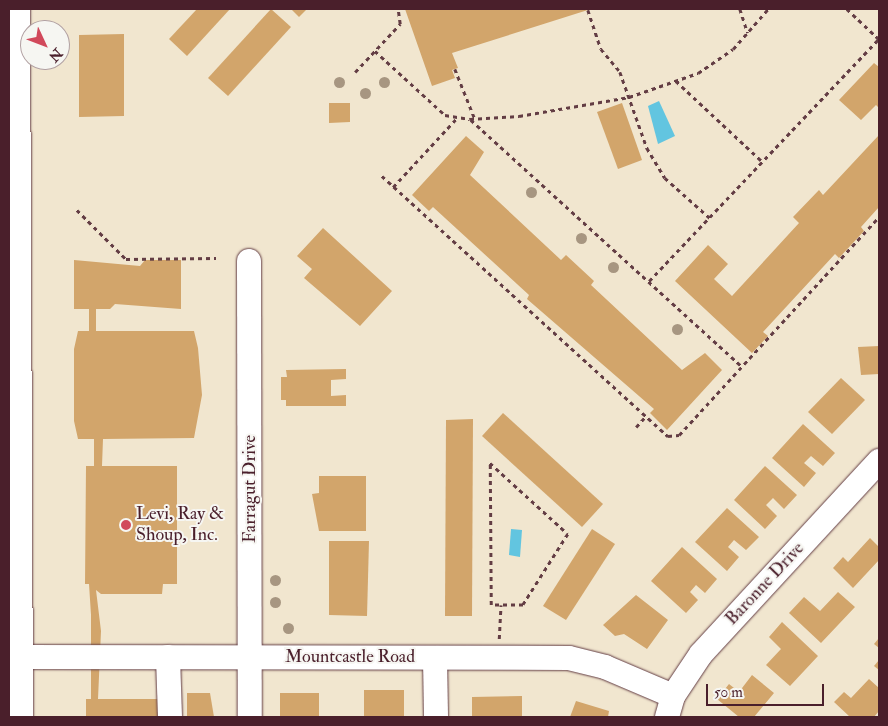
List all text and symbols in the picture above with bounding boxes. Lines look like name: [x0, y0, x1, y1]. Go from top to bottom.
north arrow: [20, 20, 70, 70]
text: N: [45, 44, 66, 65]
street label: Farragut Drive: [239, 435, 261, 543]
place label: Levi, Ray & Shoup, Inc.: [136, 504, 224, 546]
marker: Levi, Ray & Shoup, Inc.: [120, 519, 132, 531]
street label: Baronne Drive: [721, 538, 809, 630]
street label: Mountcastle Road: [285, 646, 415, 668]
scale bar: [708, 674, 826, 706]
text: 50 m: [714, 683, 743, 702]

